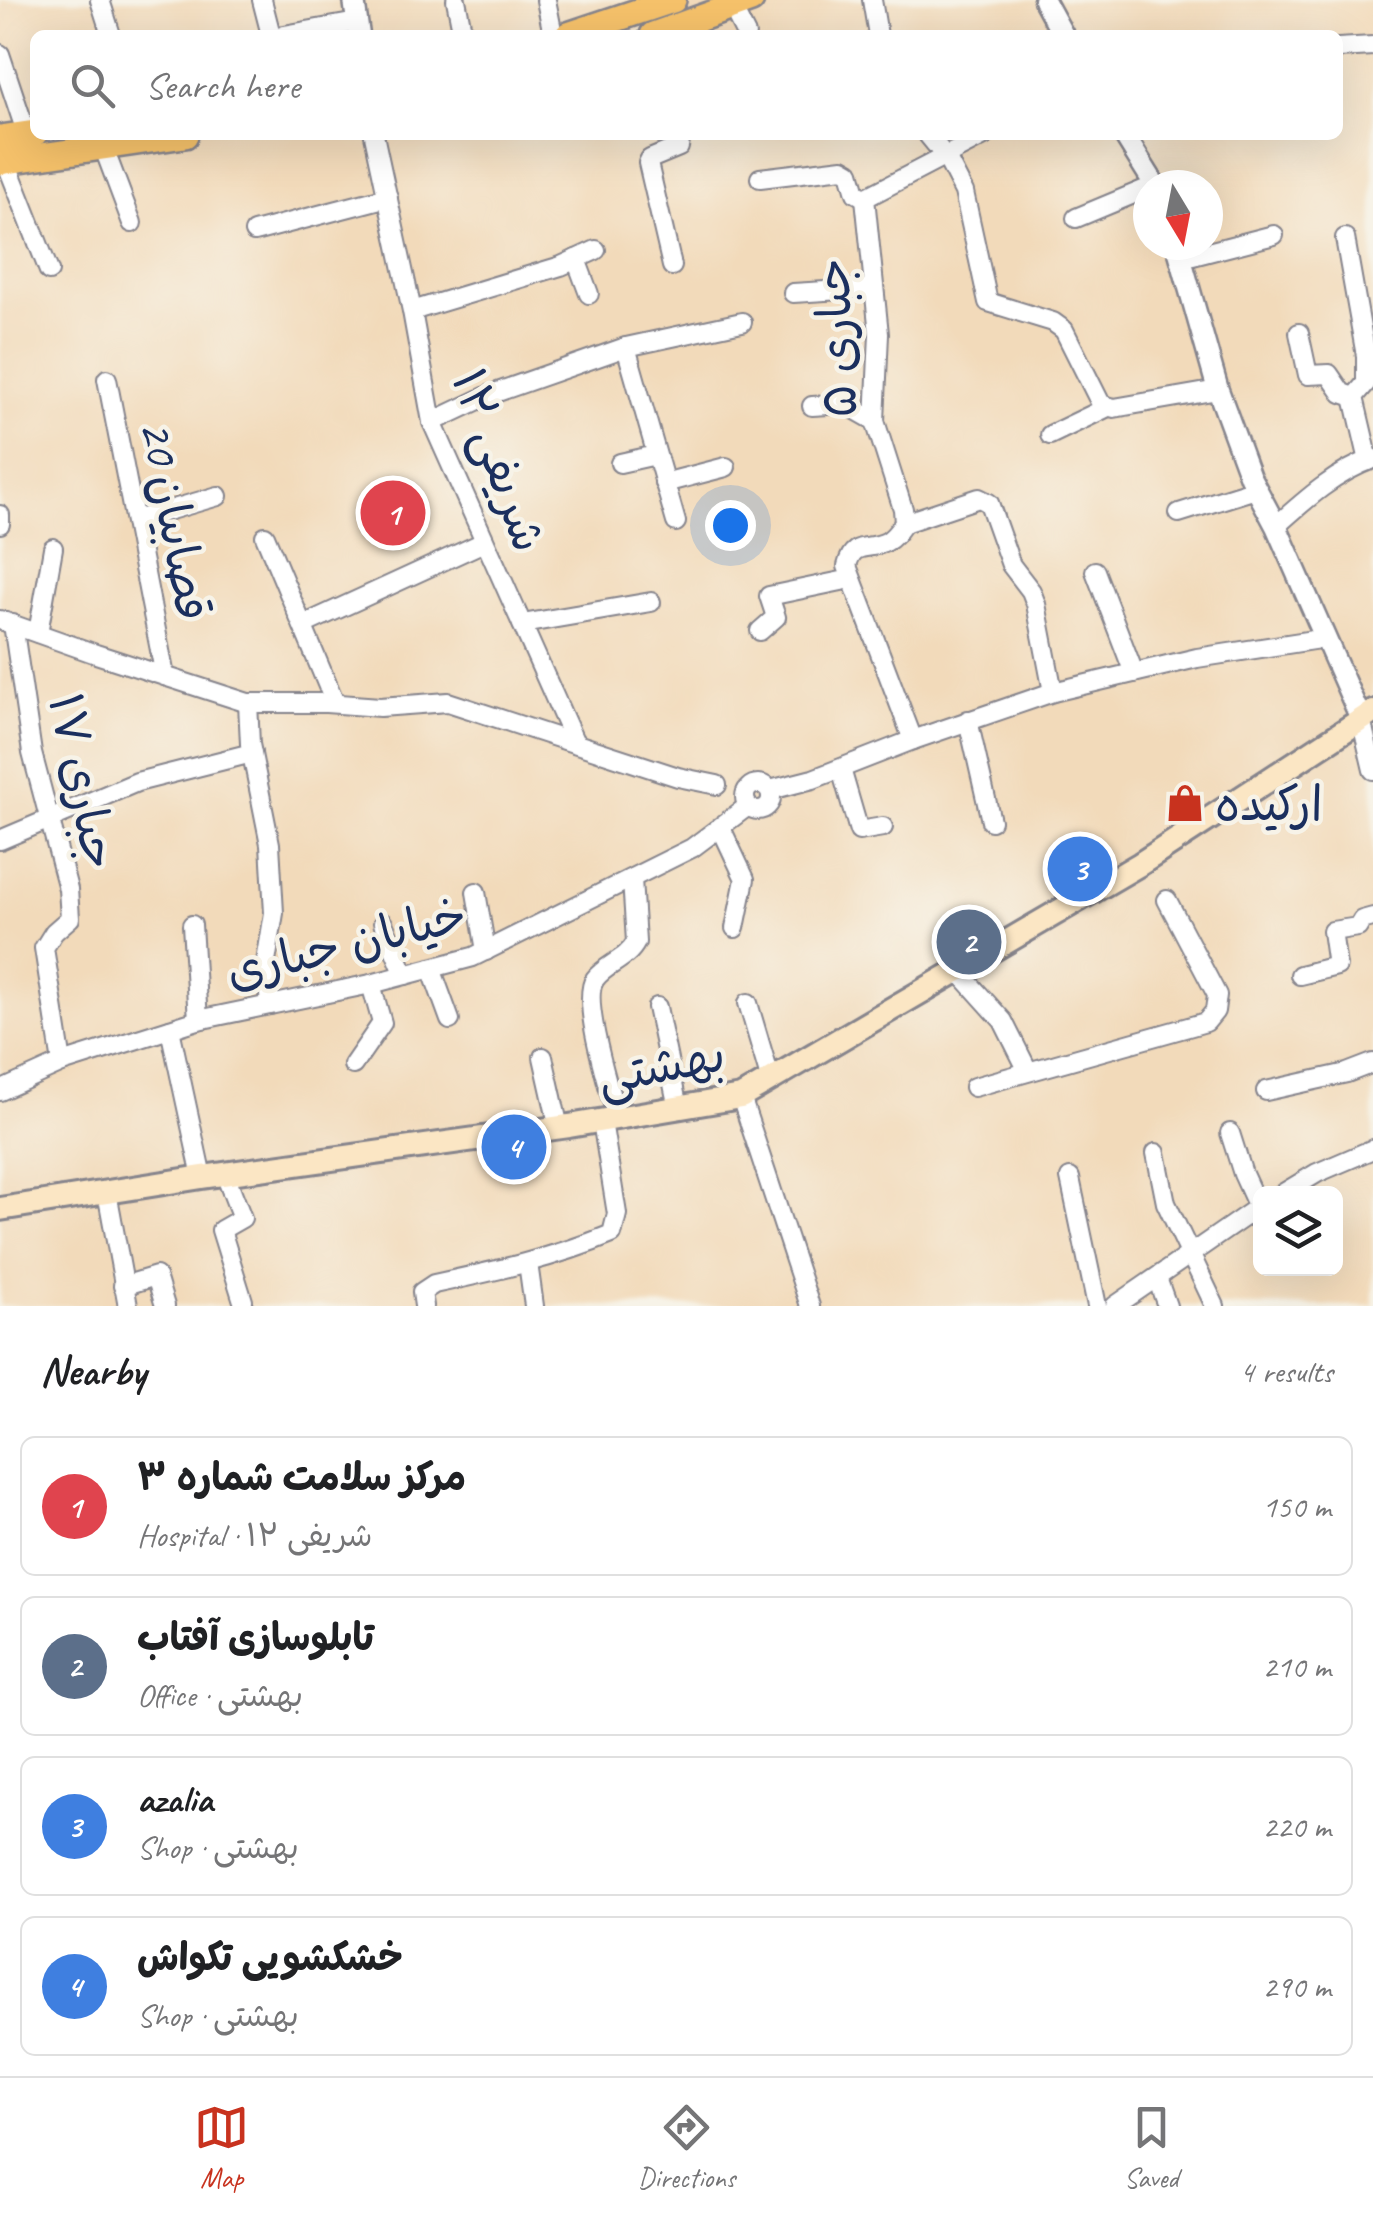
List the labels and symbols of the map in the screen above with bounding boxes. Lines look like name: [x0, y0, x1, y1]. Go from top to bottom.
north arrow: [1133, 170, 1223, 260]
street label: جباری ۵: [802, 257, 870, 419]
street label: شریفی ۱۲: [437, 361, 560, 560]
street label: قصابیان 20: [126, 415, 224, 626]
pin: 1: [360, 476, 426, 550]
your location: [705, 500, 756, 551]
street label: جباری ۱۷: [35, 688, 131, 874]
place label: ارکیده: [1215, 774, 1323, 834]
shop icon: ارکیده: [1164, 782, 1206, 824]
pin: 3: [1048, 832, 1112, 906]
street label: خیابان جباری: [220, 884, 473, 1002]
pin: 2: [936, 904, 1002, 980]
street label: بهشتی: [592, 1024, 730, 1109]
pin: 4: [482, 1110, 546, 1184]

